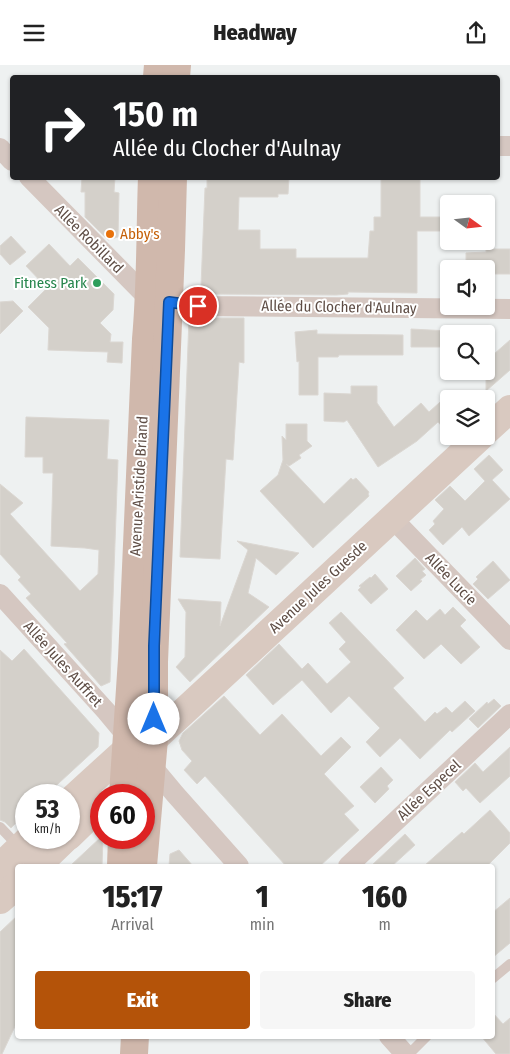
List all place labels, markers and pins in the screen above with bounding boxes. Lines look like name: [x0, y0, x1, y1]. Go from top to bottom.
place label: Abby's: [120, 225, 160, 243]
marker: Abby's: [104, 228, 116, 240]
place label: Fitness Park: [14, 274, 87, 292]
marker: Fitness Park: [91, 277, 103, 289]
pin: [177, 285, 219, 327]

